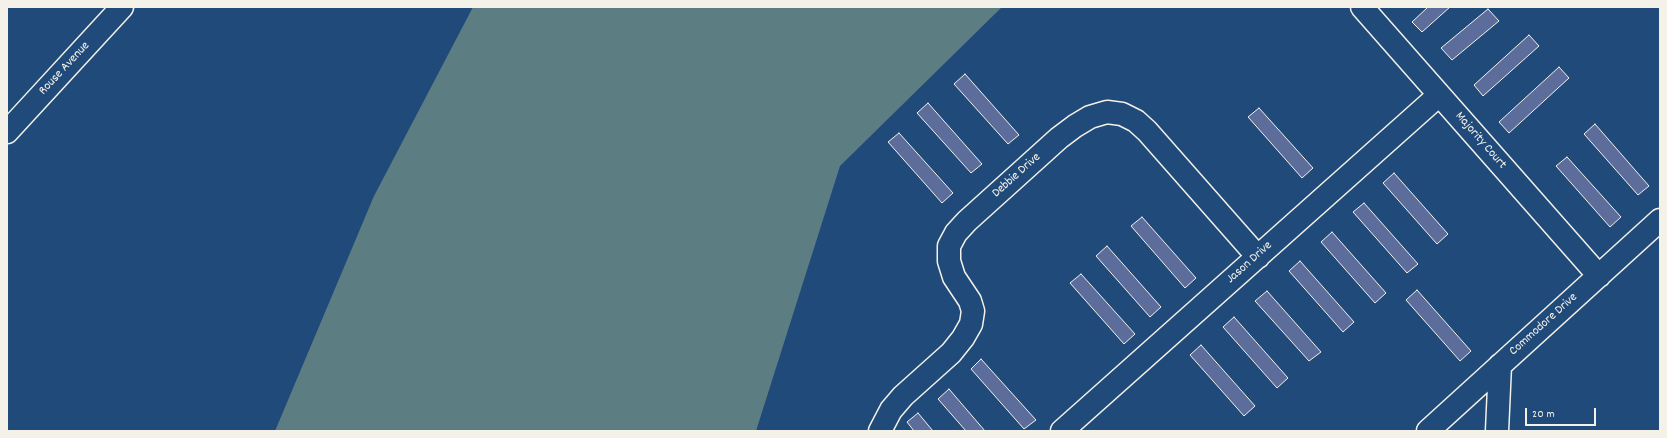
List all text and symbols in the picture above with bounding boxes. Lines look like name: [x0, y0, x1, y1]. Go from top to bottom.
street label: Rouse Avenue: [36, 39, 94, 99]
street label: Majority Court: [1451, 109, 1509, 173]
street label: Debbie Drive: [990, 150, 1044, 202]
street label: Jason Drive: [1224, 238, 1276, 288]
street label: Commodore Drive: [1507, 290, 1581, 360]
scale bar: [1527, 400, 1598, 426]
text: 20 m: [1532, 406, 1555, 423]

